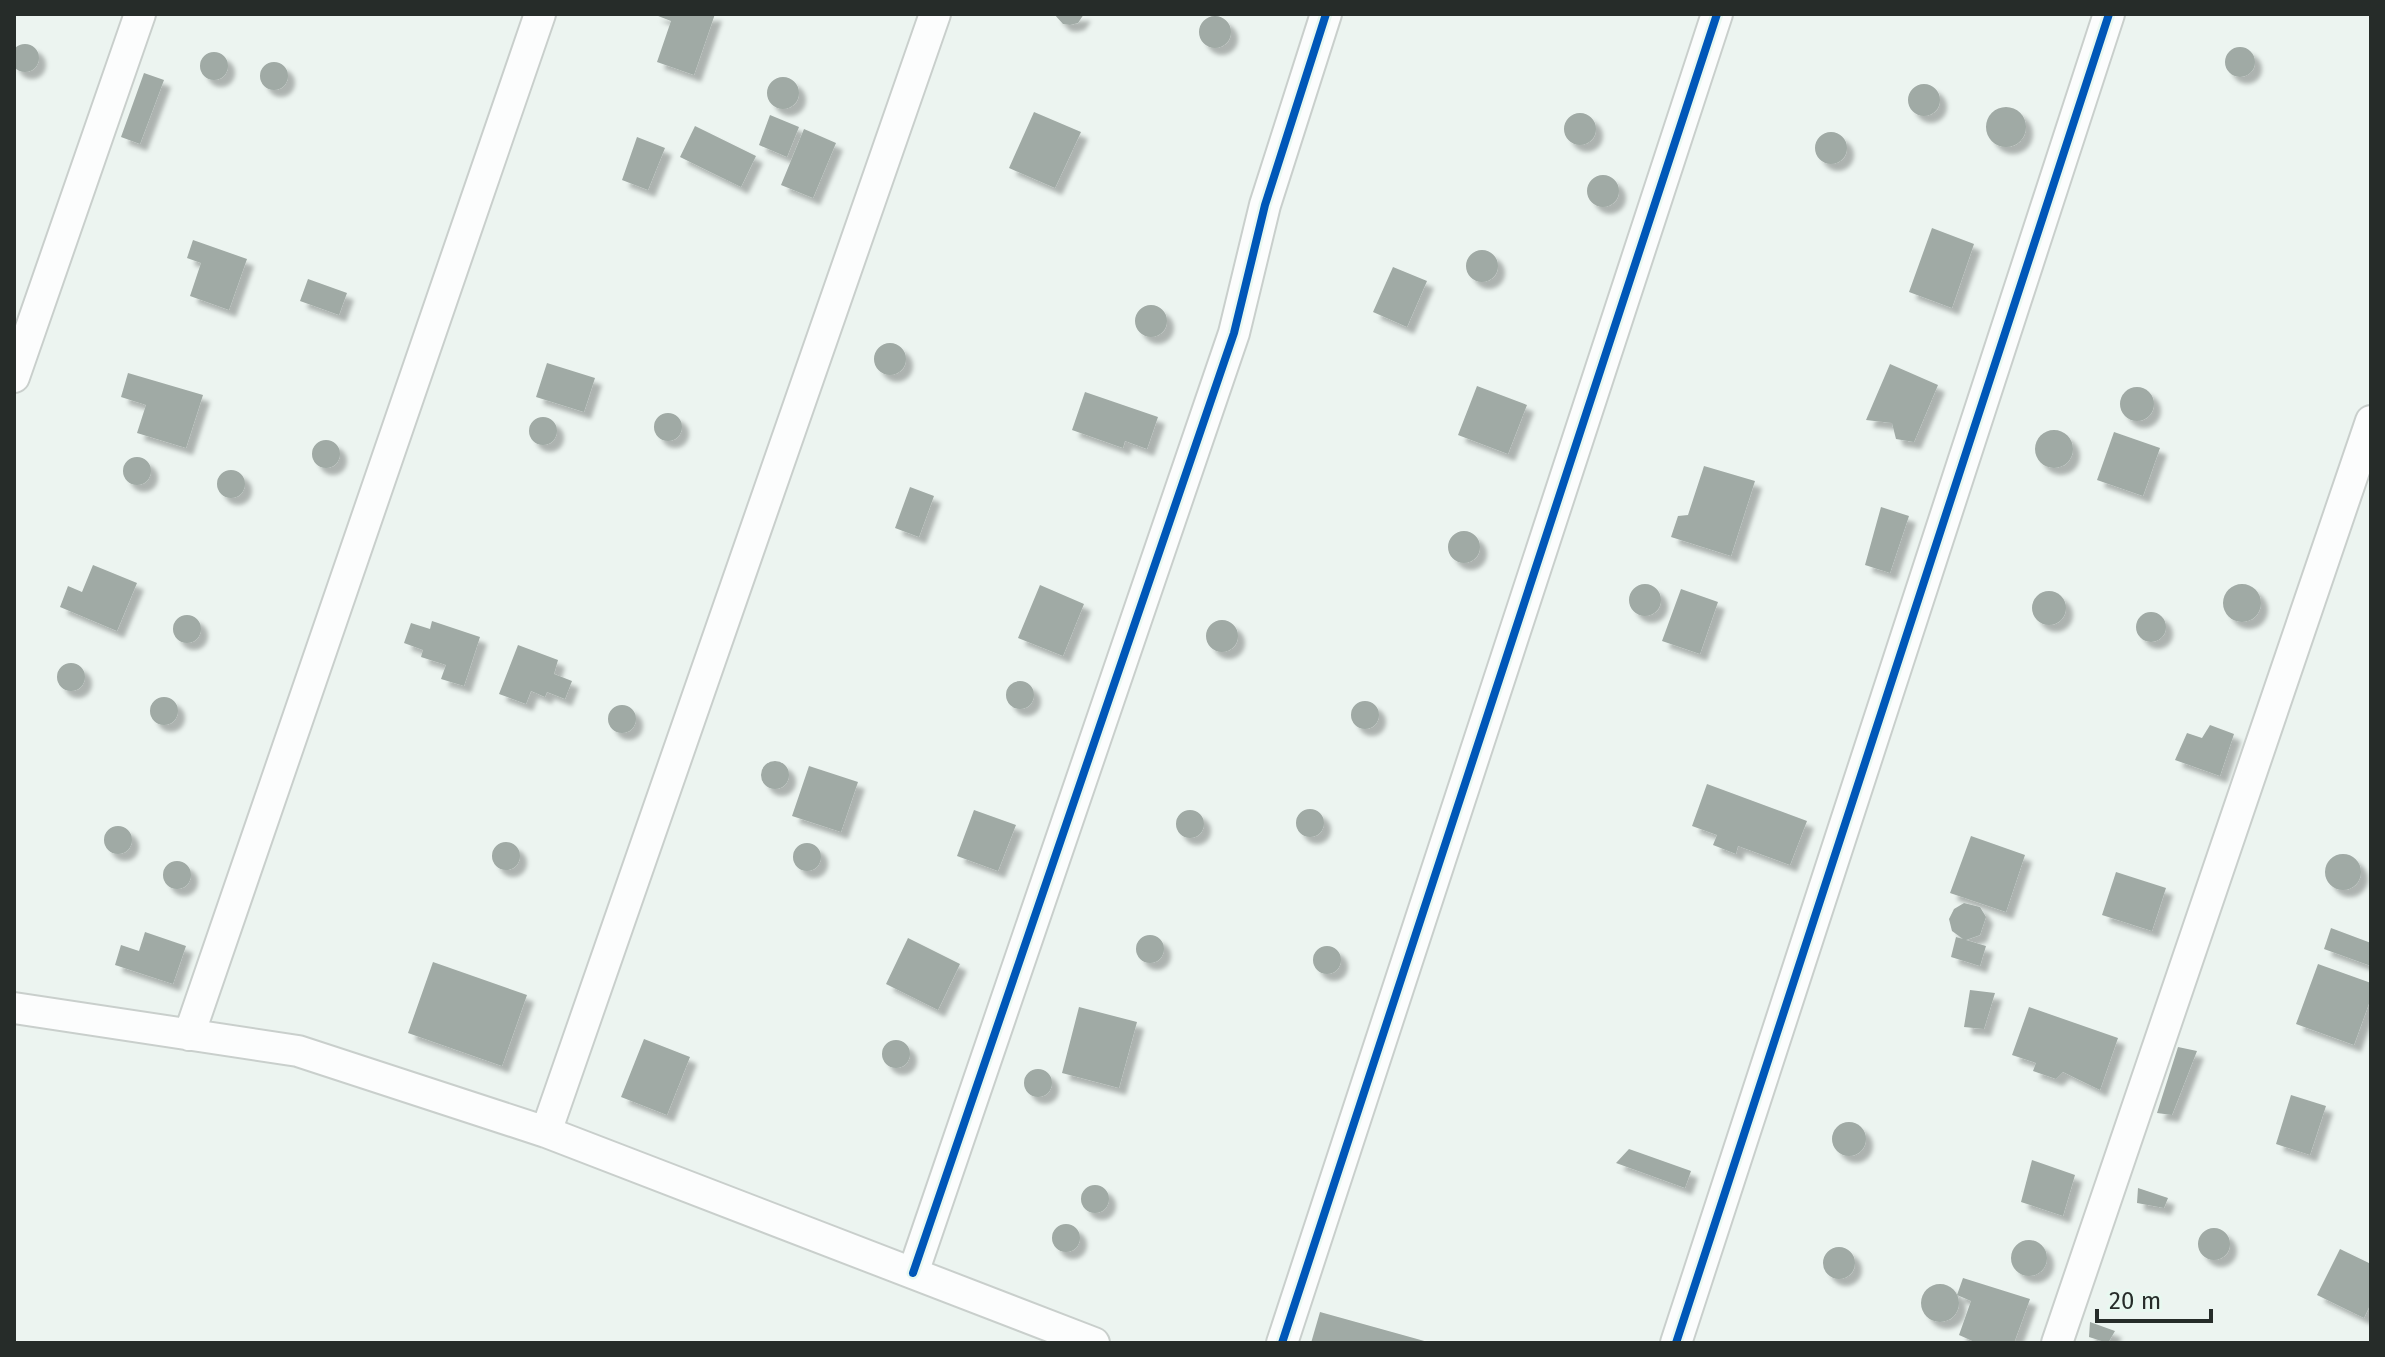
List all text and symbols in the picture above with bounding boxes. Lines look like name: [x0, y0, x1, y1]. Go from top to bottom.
scale bar: [2097, 1273, 2211, 1323]
text: 20 m: [2109, 1287, 2161, 1315]

